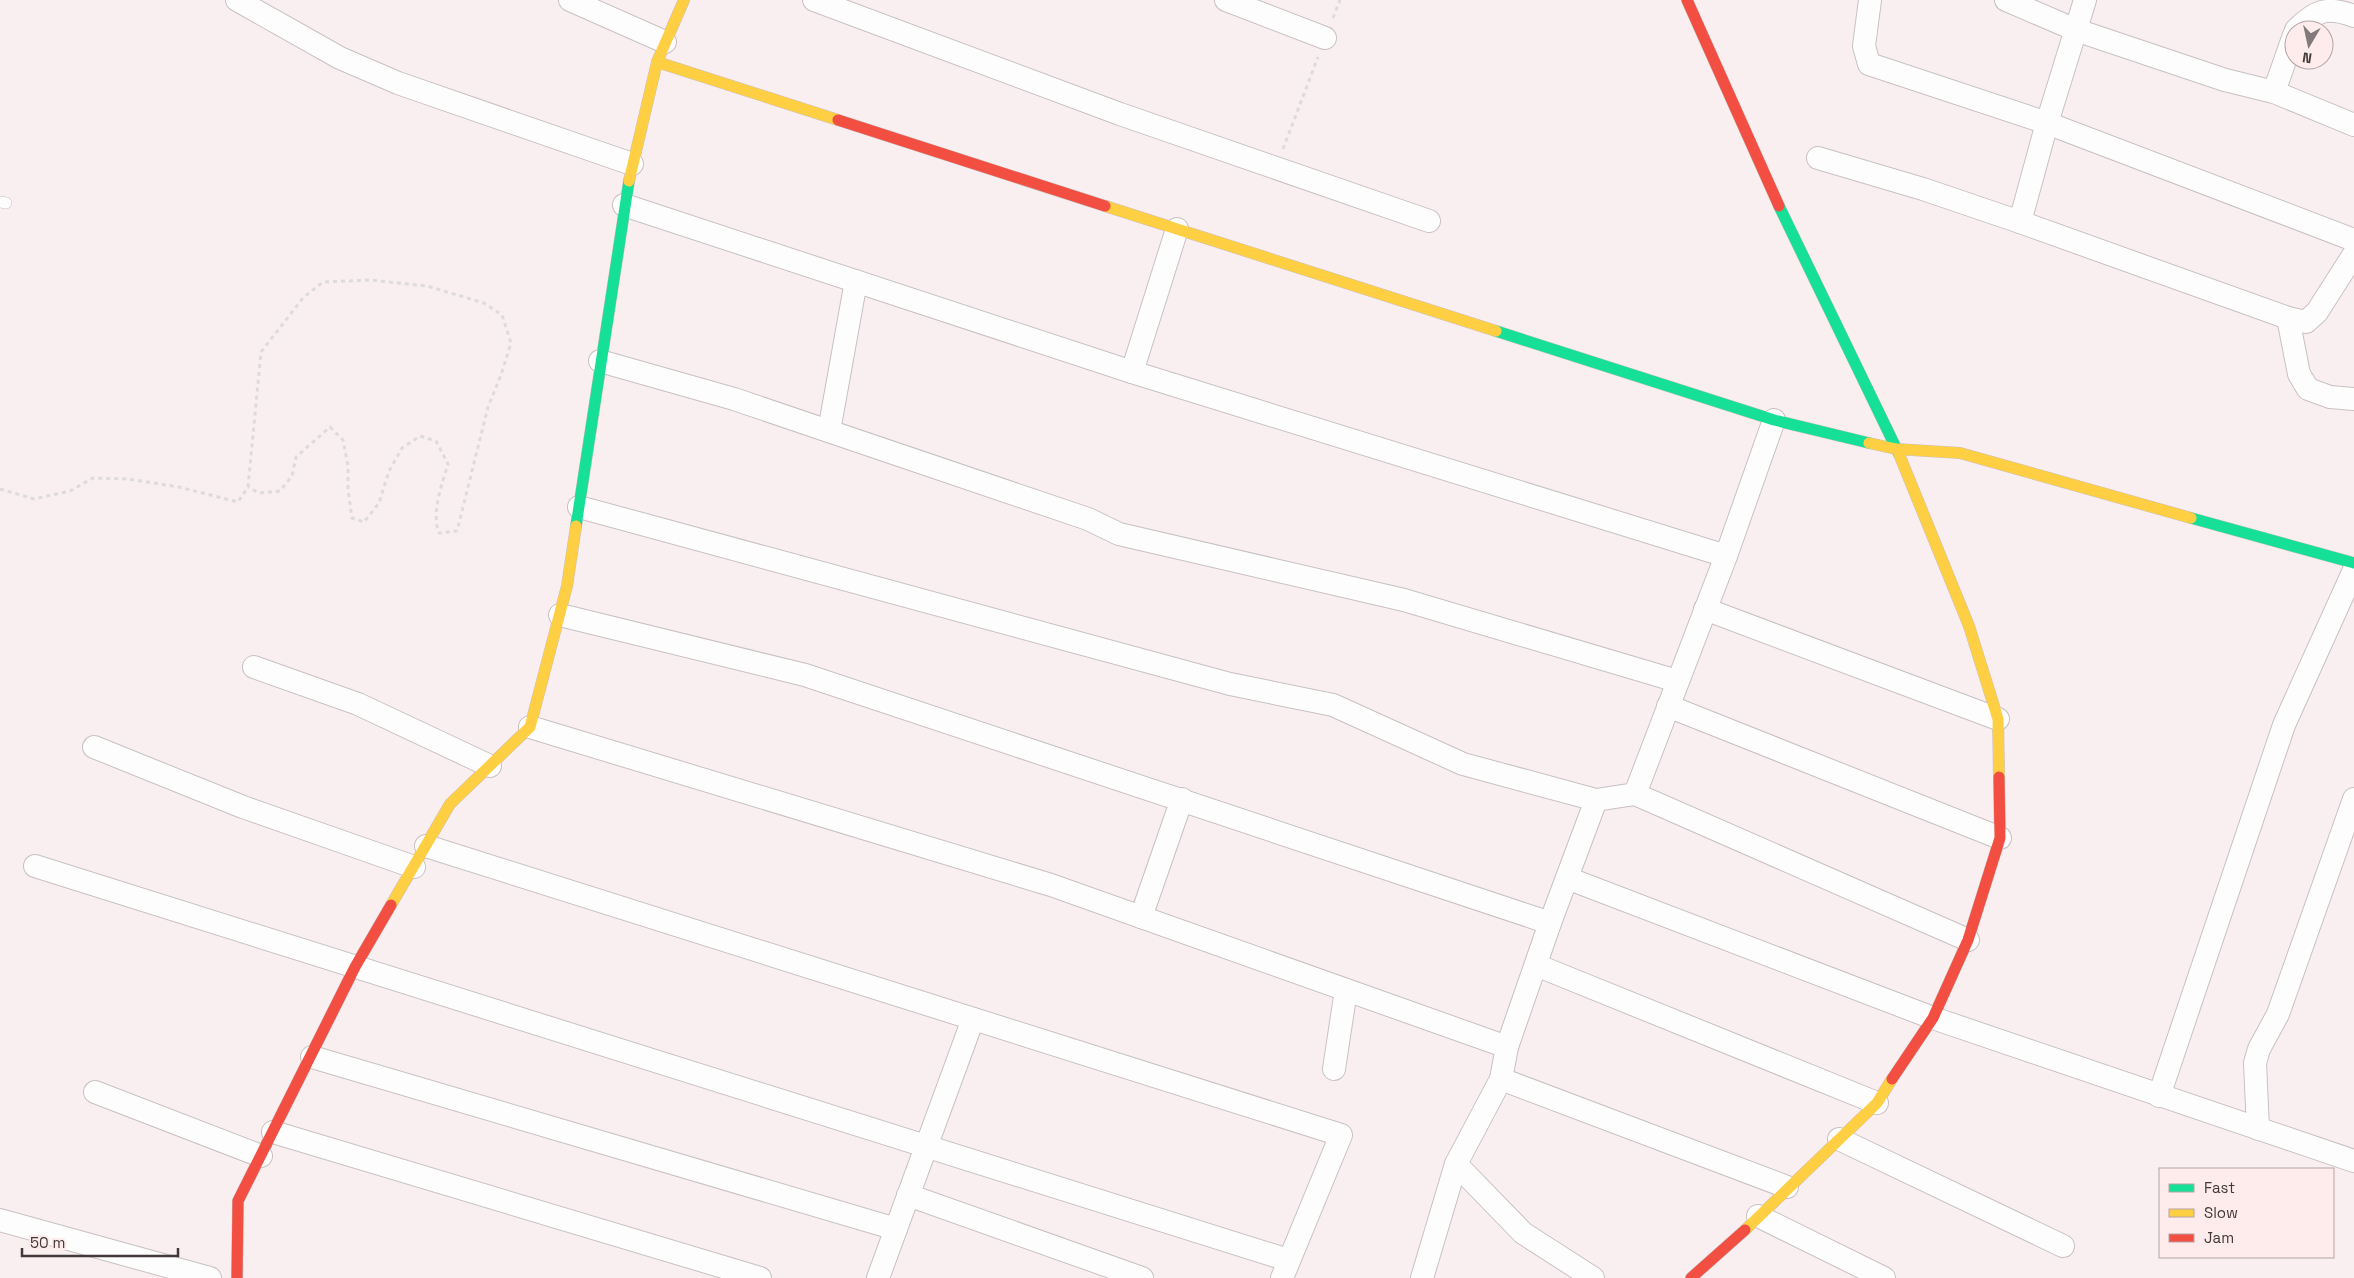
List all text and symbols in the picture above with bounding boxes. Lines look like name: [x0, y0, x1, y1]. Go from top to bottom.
north arrow: [2284, 20, 2334, 70]
text: N: [2301, 48, 2313, 67]
legend: [2159, 1168, 2334, 1258]
text: Fast: [2204, 1178, 2235, 1197]
text: Slow: [2204, 1203, 2238, 1222]
scale bar: [22, 1226, 179, 1258]
text: Jam: [2204, 1228, 2234, 1247]
text: 50 m: [30, 1233, 65, 1252]

